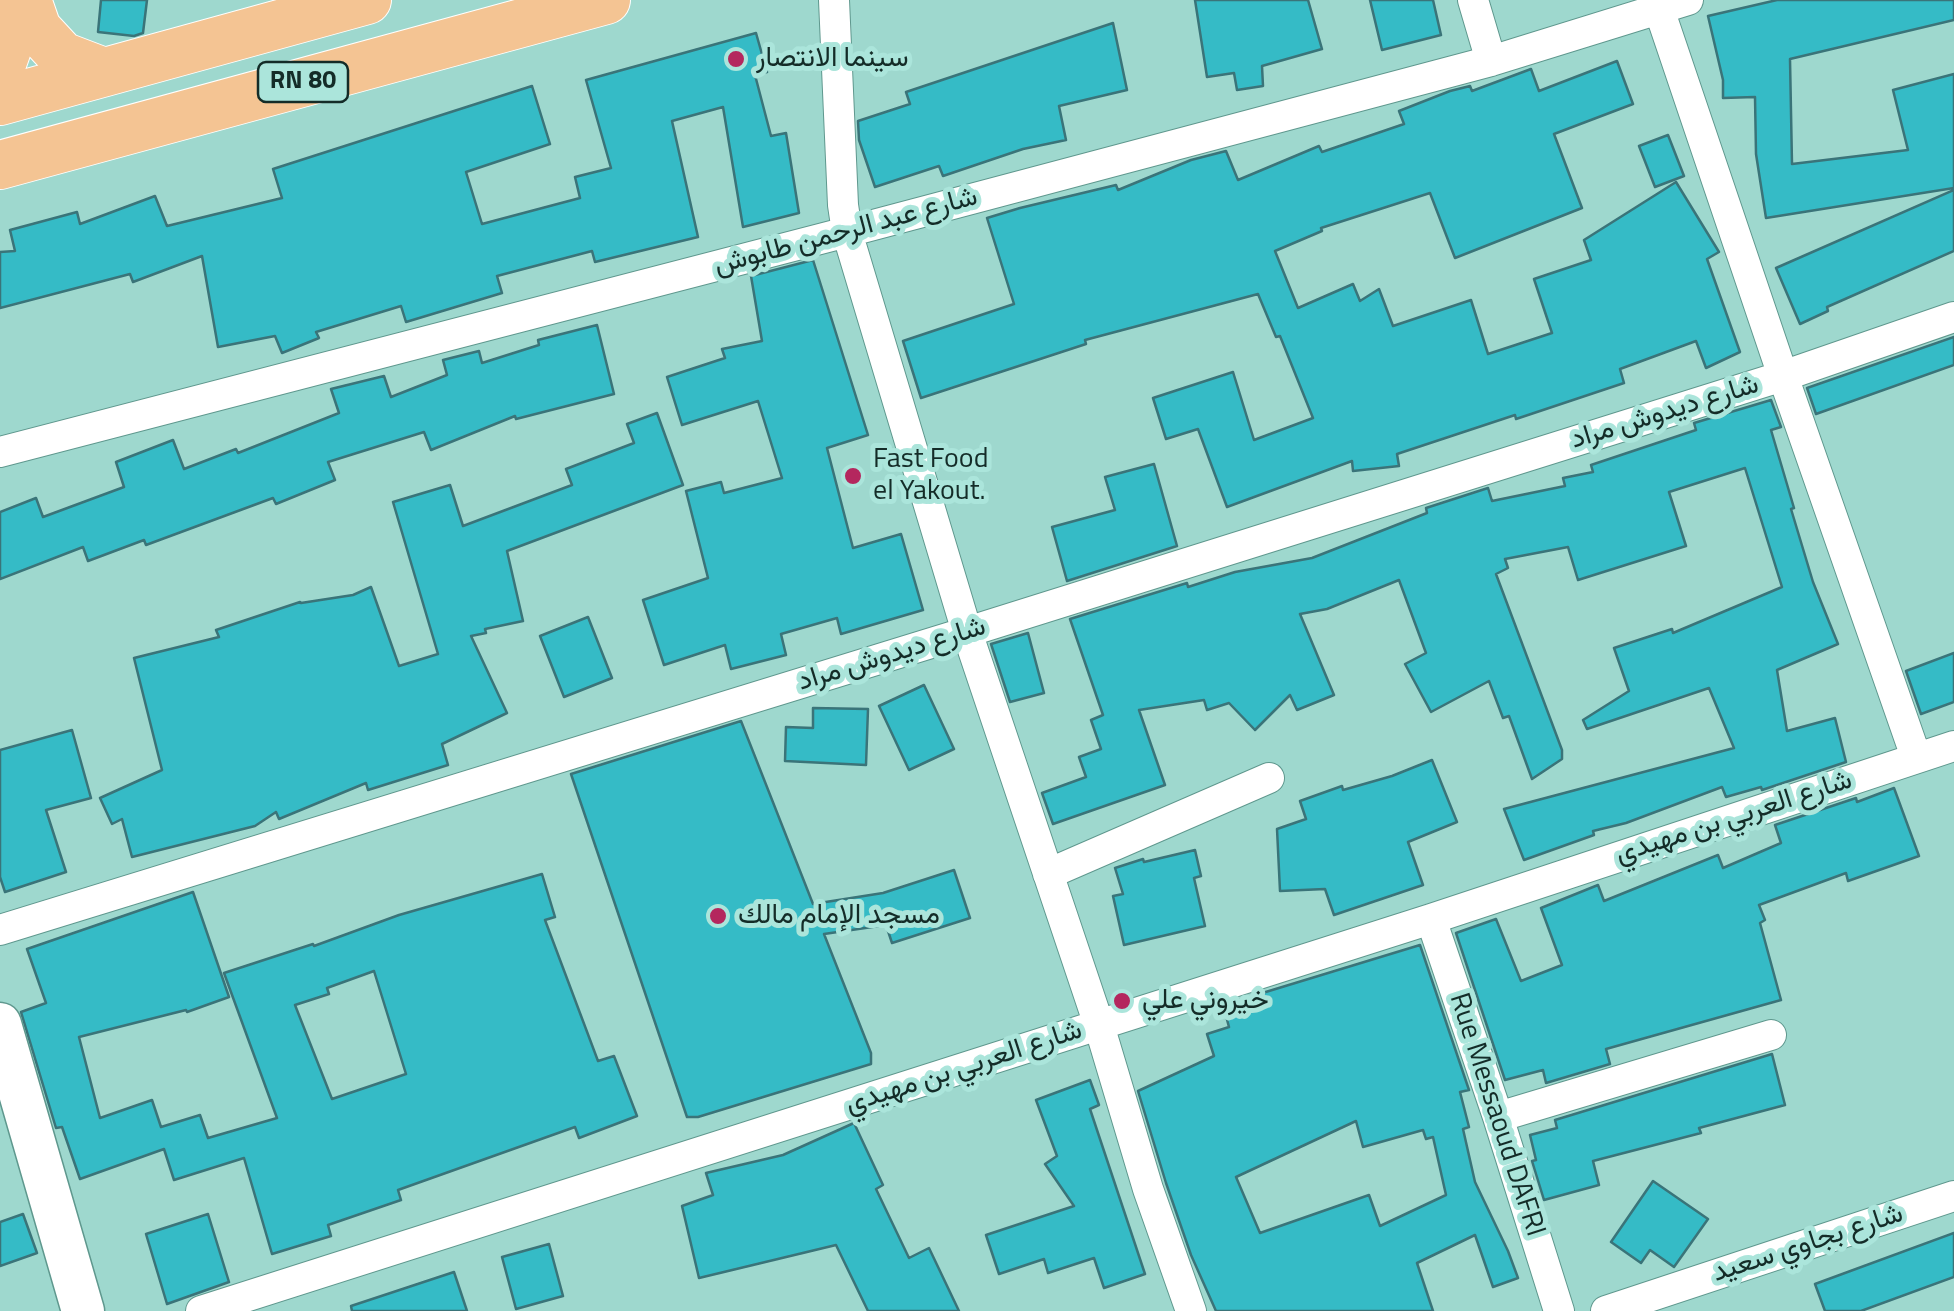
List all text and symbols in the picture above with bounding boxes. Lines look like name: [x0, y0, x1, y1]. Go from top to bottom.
place label: سينما الانتصار: [756, 42, 909, 76]
marker: سينما الانتصار: [725, 48, 747, 70]
road number: RN 80: [258, 62, 348, 102]
street label: شارع عبد الرحمن طابوش: [711, 181, 981, 283]
street label: شارع ديدوش مراد: [1567, 368, 1763, 458]
place label: Fast Food el Yakout.: [873, 443, 988, 509]
marker: Fast Food el Yakout.: [842, 465, 864, 487]
street label: شارع ديدوش مراد: [794, 610, 990, 700]
street label: شارع العربي بن مهيدي: [1612, 764, 1856, 872]
place label: مسجد الإمام مالك: [738, 899, 940, 933]
marker: مسجد الإمام مالك: [707, 905, 729, 927]
place label: خيروني علي: [1142, 984, 1269, 1018]
street label: Rue Messaoud DAFRI: [1441, 989, 1551, 1241]
marker: خيروني علي: [1111, 990, 1133, 1012]
street label: شارع العربي بن مهيدي: [842, 1014, 1086, 1122]
street label: شارع بجاوي سعيد: [1708, 1197, 1908, 1291]

